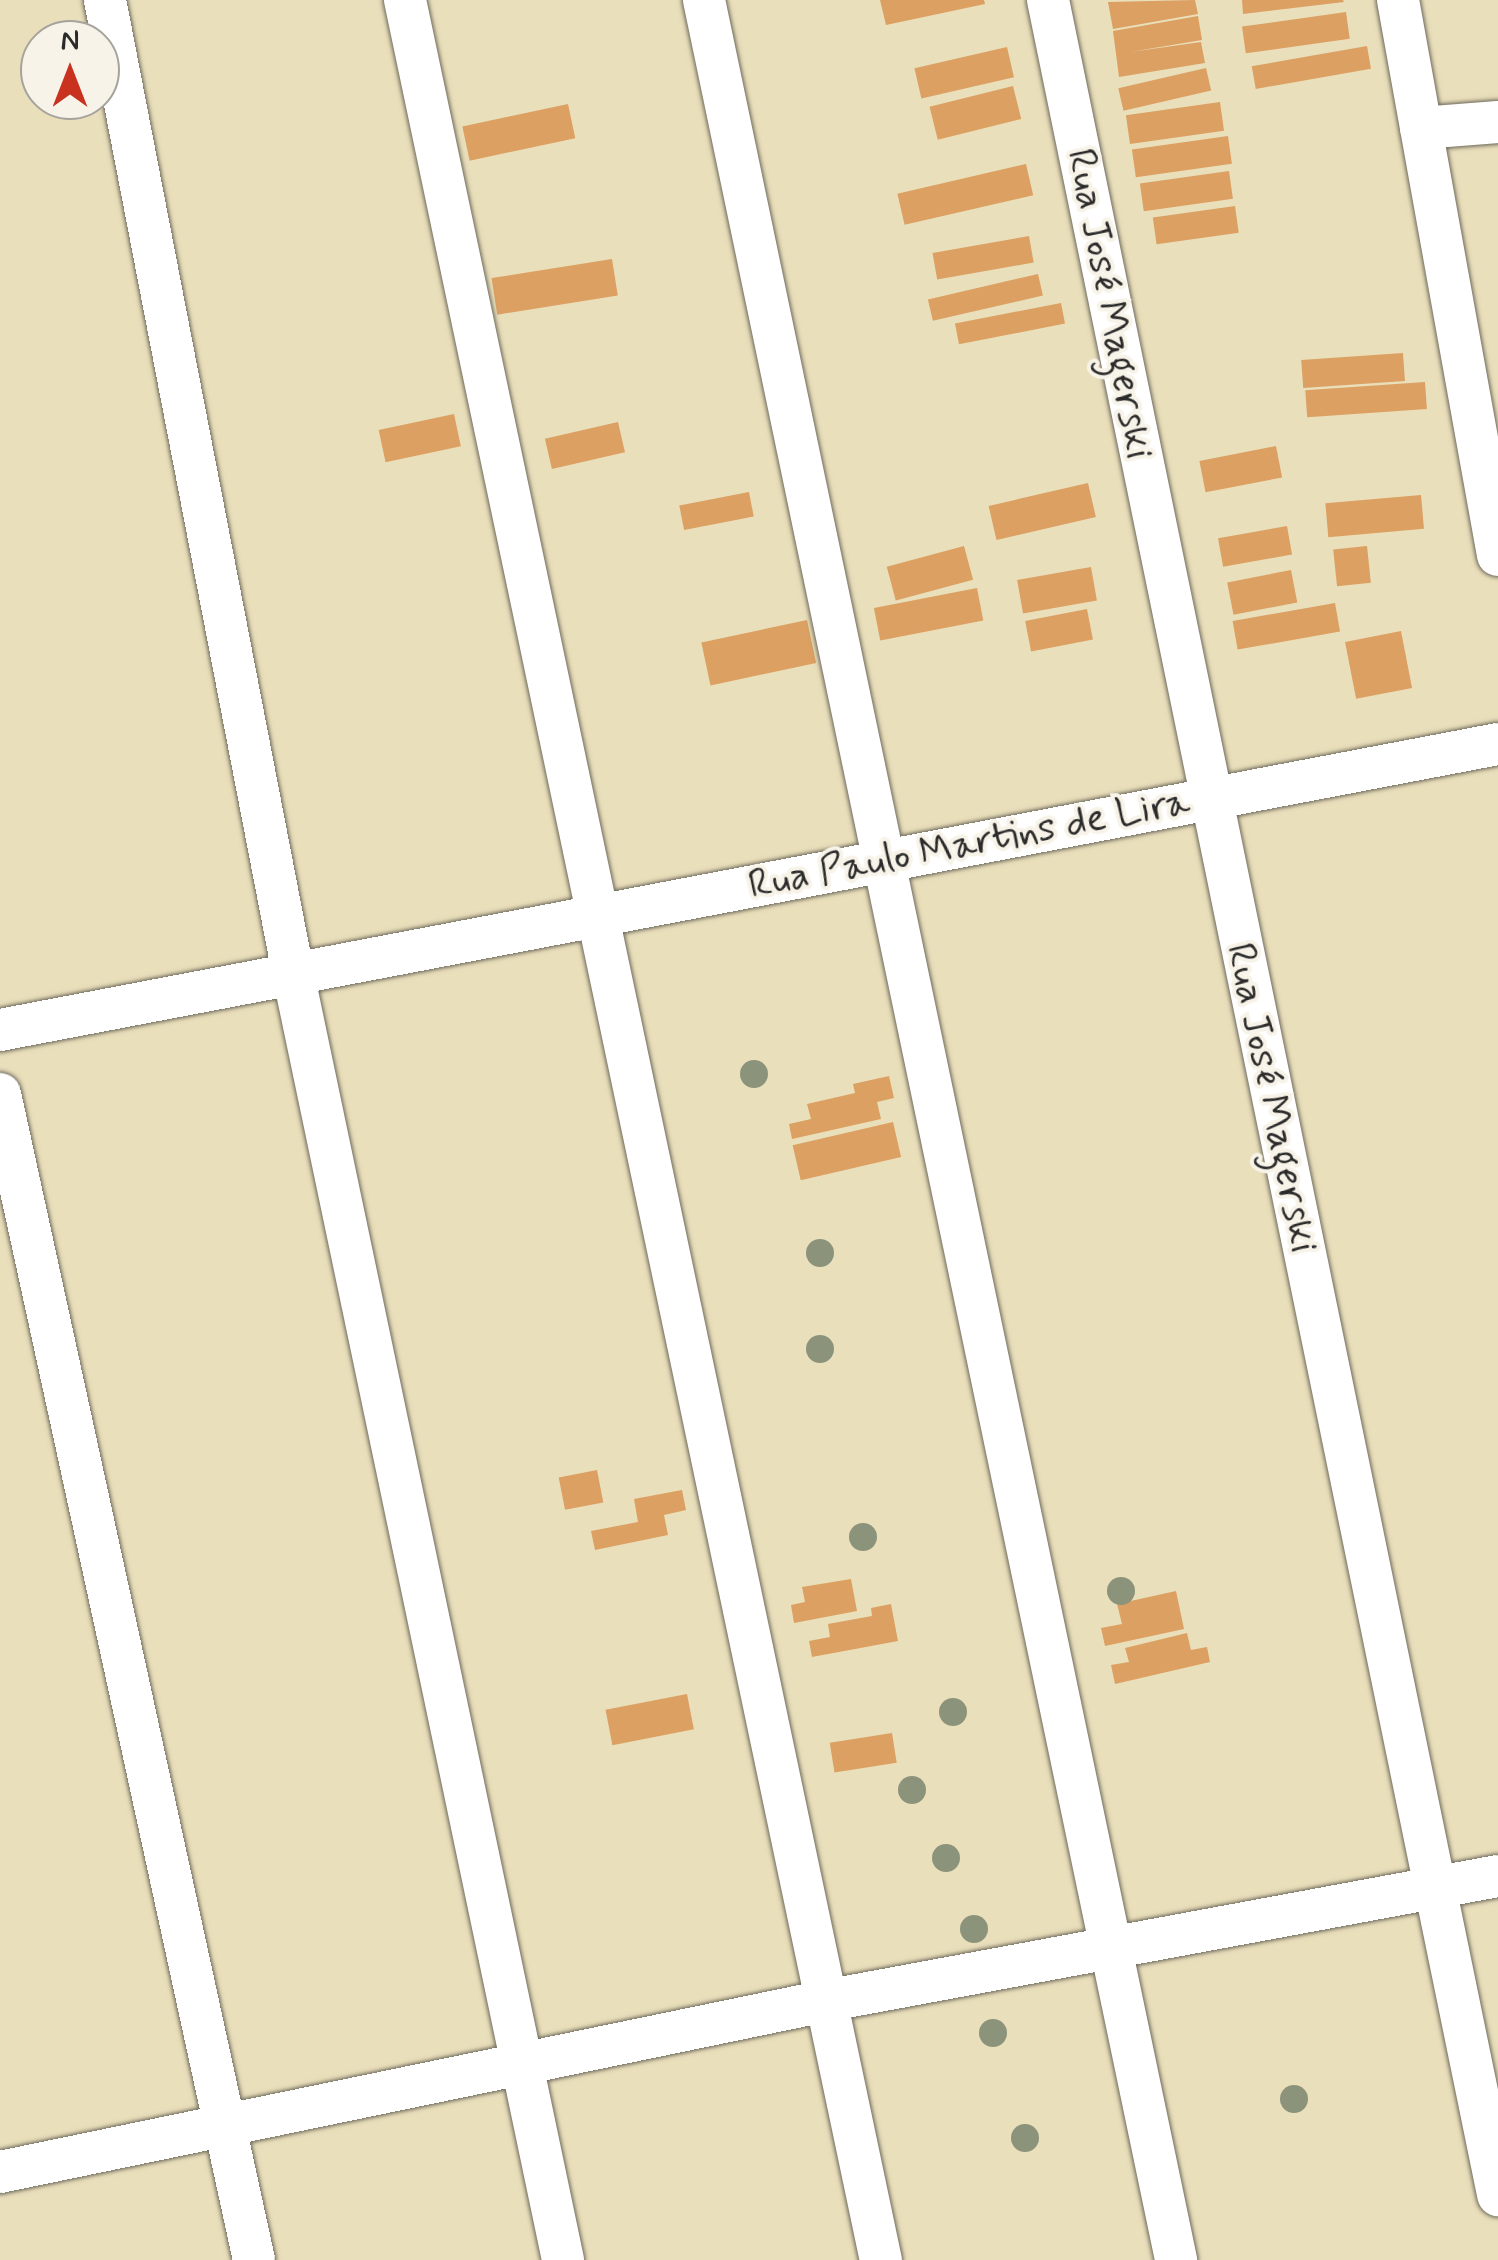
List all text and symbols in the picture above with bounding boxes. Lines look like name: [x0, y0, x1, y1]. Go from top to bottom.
north arrow: [20, 20, 120, 120]
text: N: [61, 23, 79, 60]
street label: Rua José Magerski: [1055, 144, 1163, 464]
street label: Rua Paulo Martins de Lira: [754, 780, 1184, 908]
street label: Rua José Magerski: [1215, 938, 1327, 1258]

